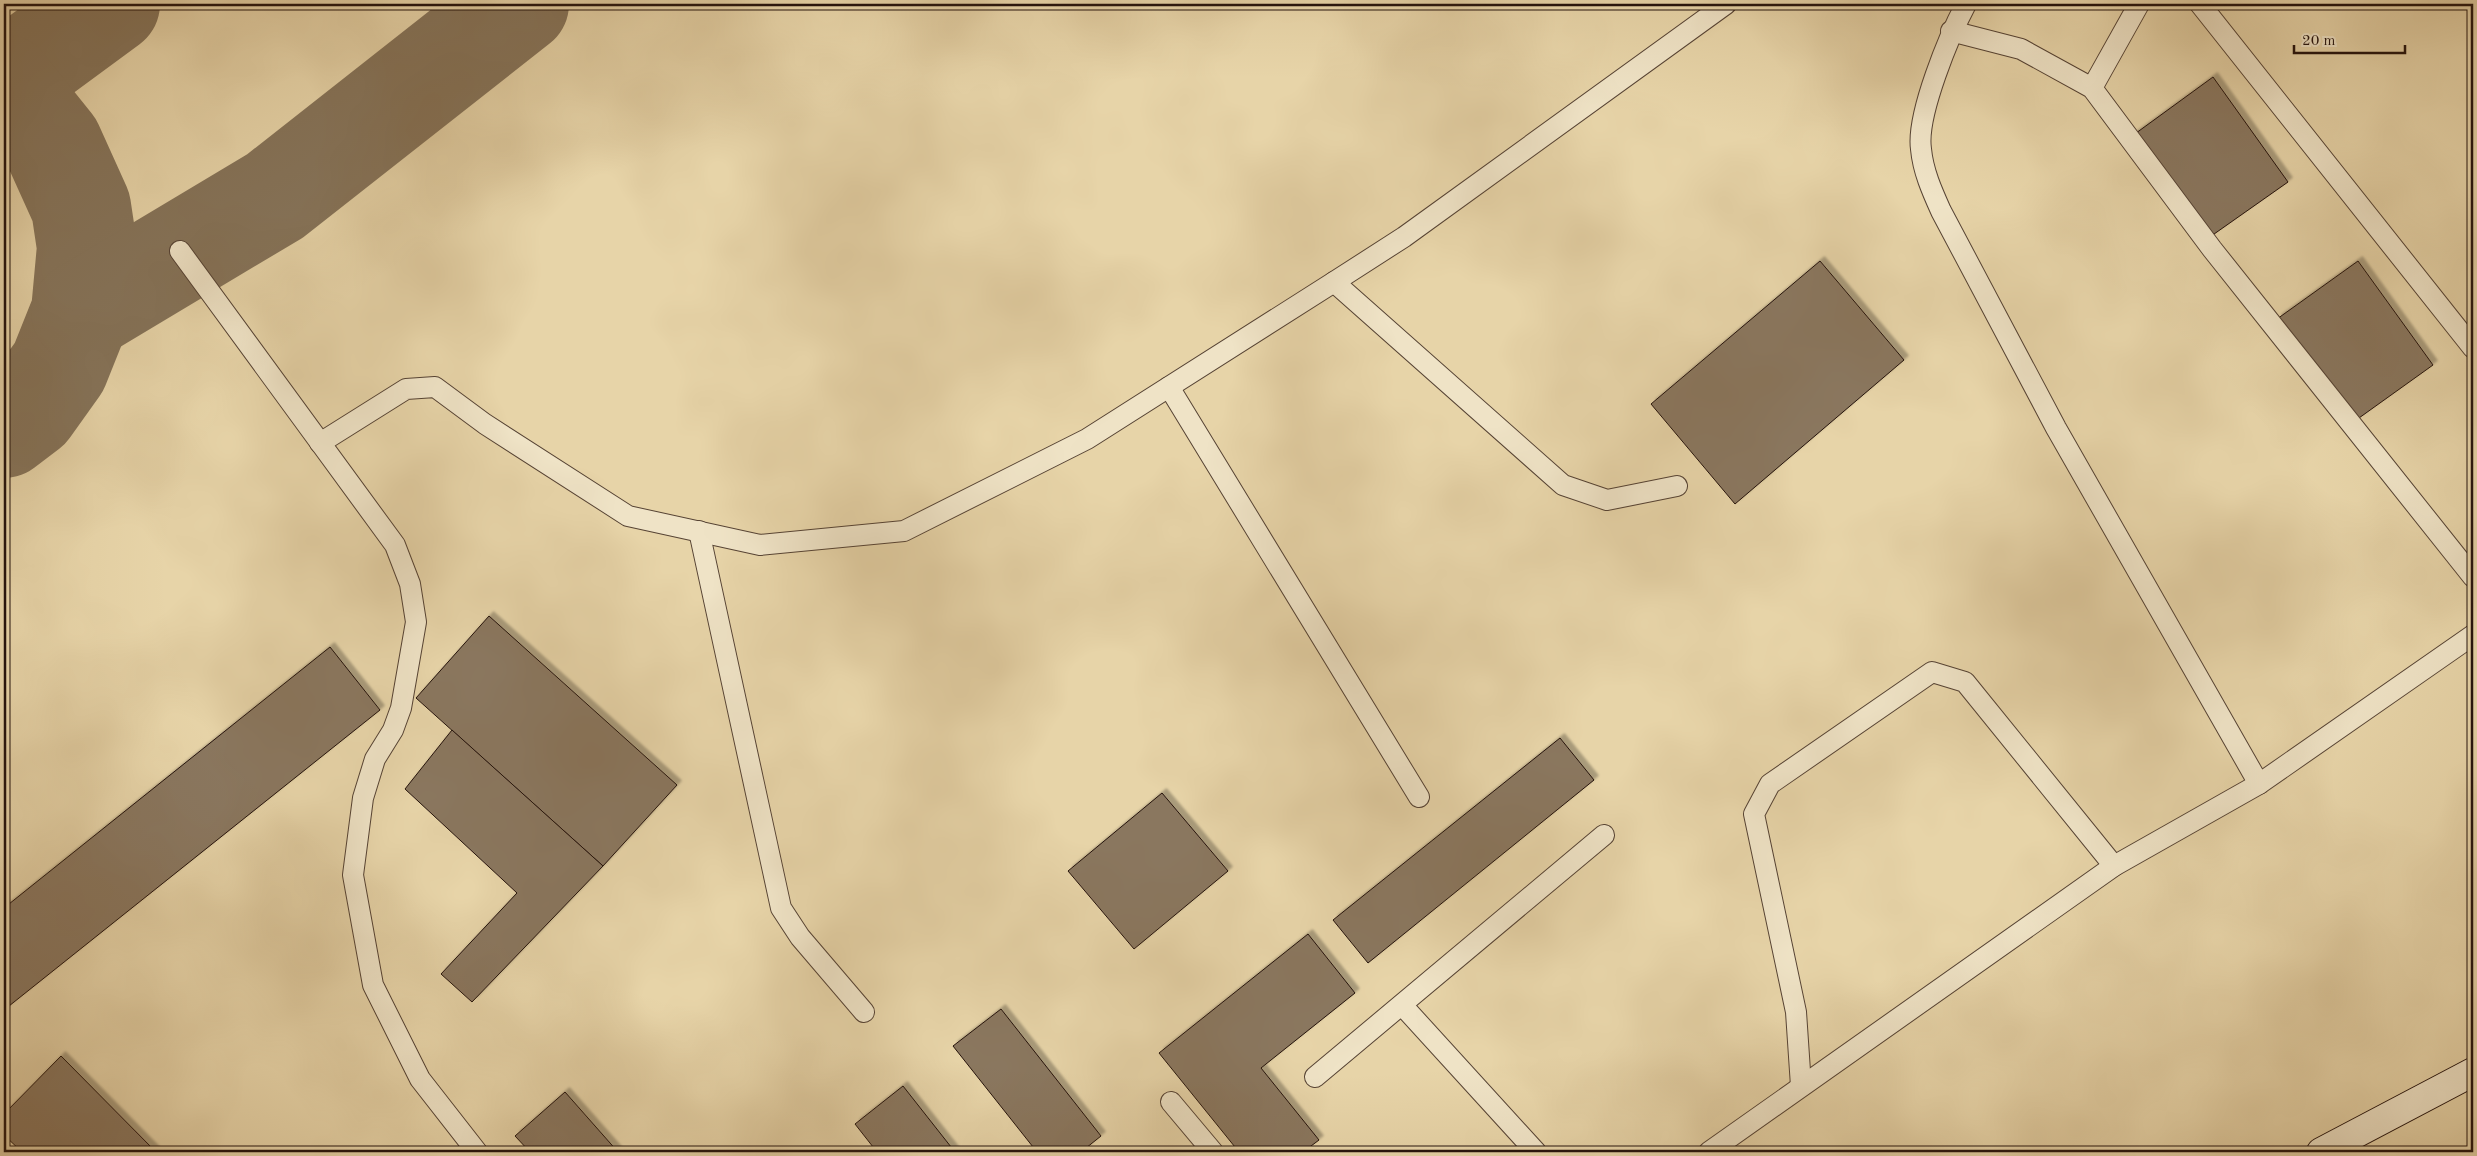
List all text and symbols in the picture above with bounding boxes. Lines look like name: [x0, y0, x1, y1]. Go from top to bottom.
scale bar: [2294, 22, 2406, 54]
text: 20 m: [2302, 34, 2336, 49]

